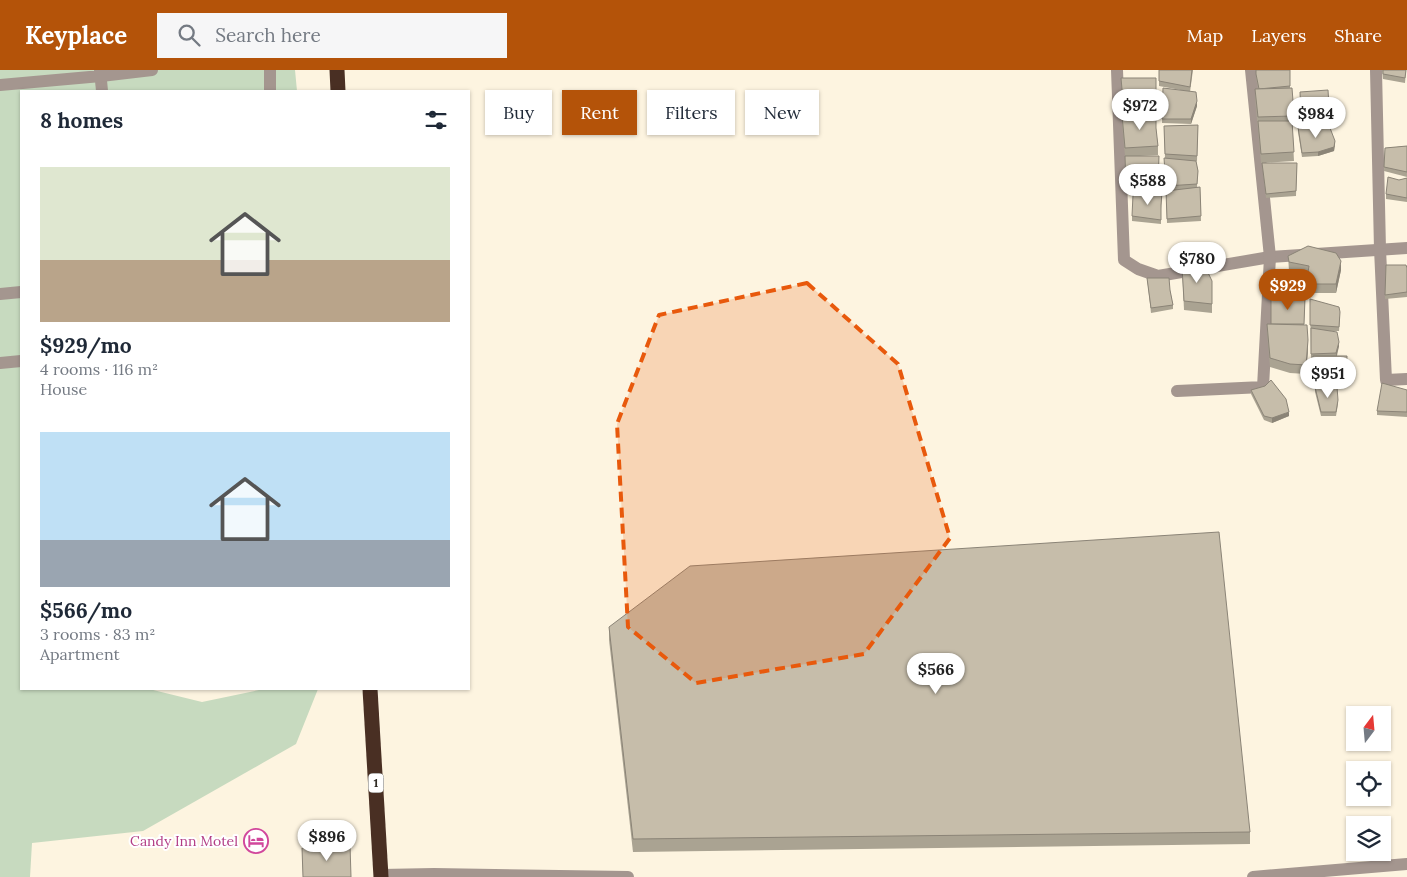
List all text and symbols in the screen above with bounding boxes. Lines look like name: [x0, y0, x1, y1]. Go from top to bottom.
search box: [157, 13, 507, 58]
text: Keyplace: [25, 20, 127, 51]
icon: search: [175, 21, 203, 49]
text: Search here: [215, 23, 321, 47]
text: Map: [1187, 24, 1223, 47]
text: Layers: [1251, 24, 1306, 47]
text: Share: [1334, 24, 1382, 47]
pin: $972: [1110, 88, 1170, 131]
chip: Buy: [485, 90, 552, 135]
chip: Rent: [562, 90, 637, 135]
chip: Filters: [647, 90, 735, 135]
chip: New: [745, 90, 819, 135]
text: $972: [1123, 95, 1157, 115]
pin: $984: [1286, 97, 1346, 139]
text: $984: [1298, 103, 1334, 123]
icon: filters: [422, 106, 450, 134]
text: 8 homes: [40, 107, 123, 134]
pin: $588: [1118, 164, 1178, 206]
text: $588: [1130, 170, 1166, 190]
icon: home: [200, 199, 290, 289]
pin: $780: [1167, 242, 1227, 284]
text: $780: [1179, 248, 1215, 268]
pin: $929: [1258, 268, 1318, 311]
text: $929: [1270, 275, 1306, 295]
text: $929/mo: [40, 332, 132, 359]
pin: $951: [1298, 356, 1358, 399]
text: 4 rooms · 116 m²: [40, 359, 158, 379]
text: $951: [1311, 363, 1345, 383]
text: House: [40, 379, 87, 399]
icon: home: [200, 464, 290, 554]
text: $566/mo: [40, 597, 132, 624]
text: 3 rooms · 83 m²: [40, 624, 155, 644]
text: Apartment: [40, 644, 120, 664]
pin: $566: [906, 652, 966, 695]
text: $566: [918, 659, 954, 679]
north arrow: [1346, 706, 1391, 751]
map controls: [1346, 706, 1391, 861]
button: locate: [1346, 761, 1391, 806]
road number: 1: [368, 774, 384, 792]
button: layers: [1346, 816, 1391, 861]
pin: $896: [297, 820, 357, 862]
text: $896: [309, 826, 345, 846]
hotel icon: Candy Inn Motel: [243, 828, 269, 854]
place label: Candy Inn Motel: [130, 832, 238, 850]

